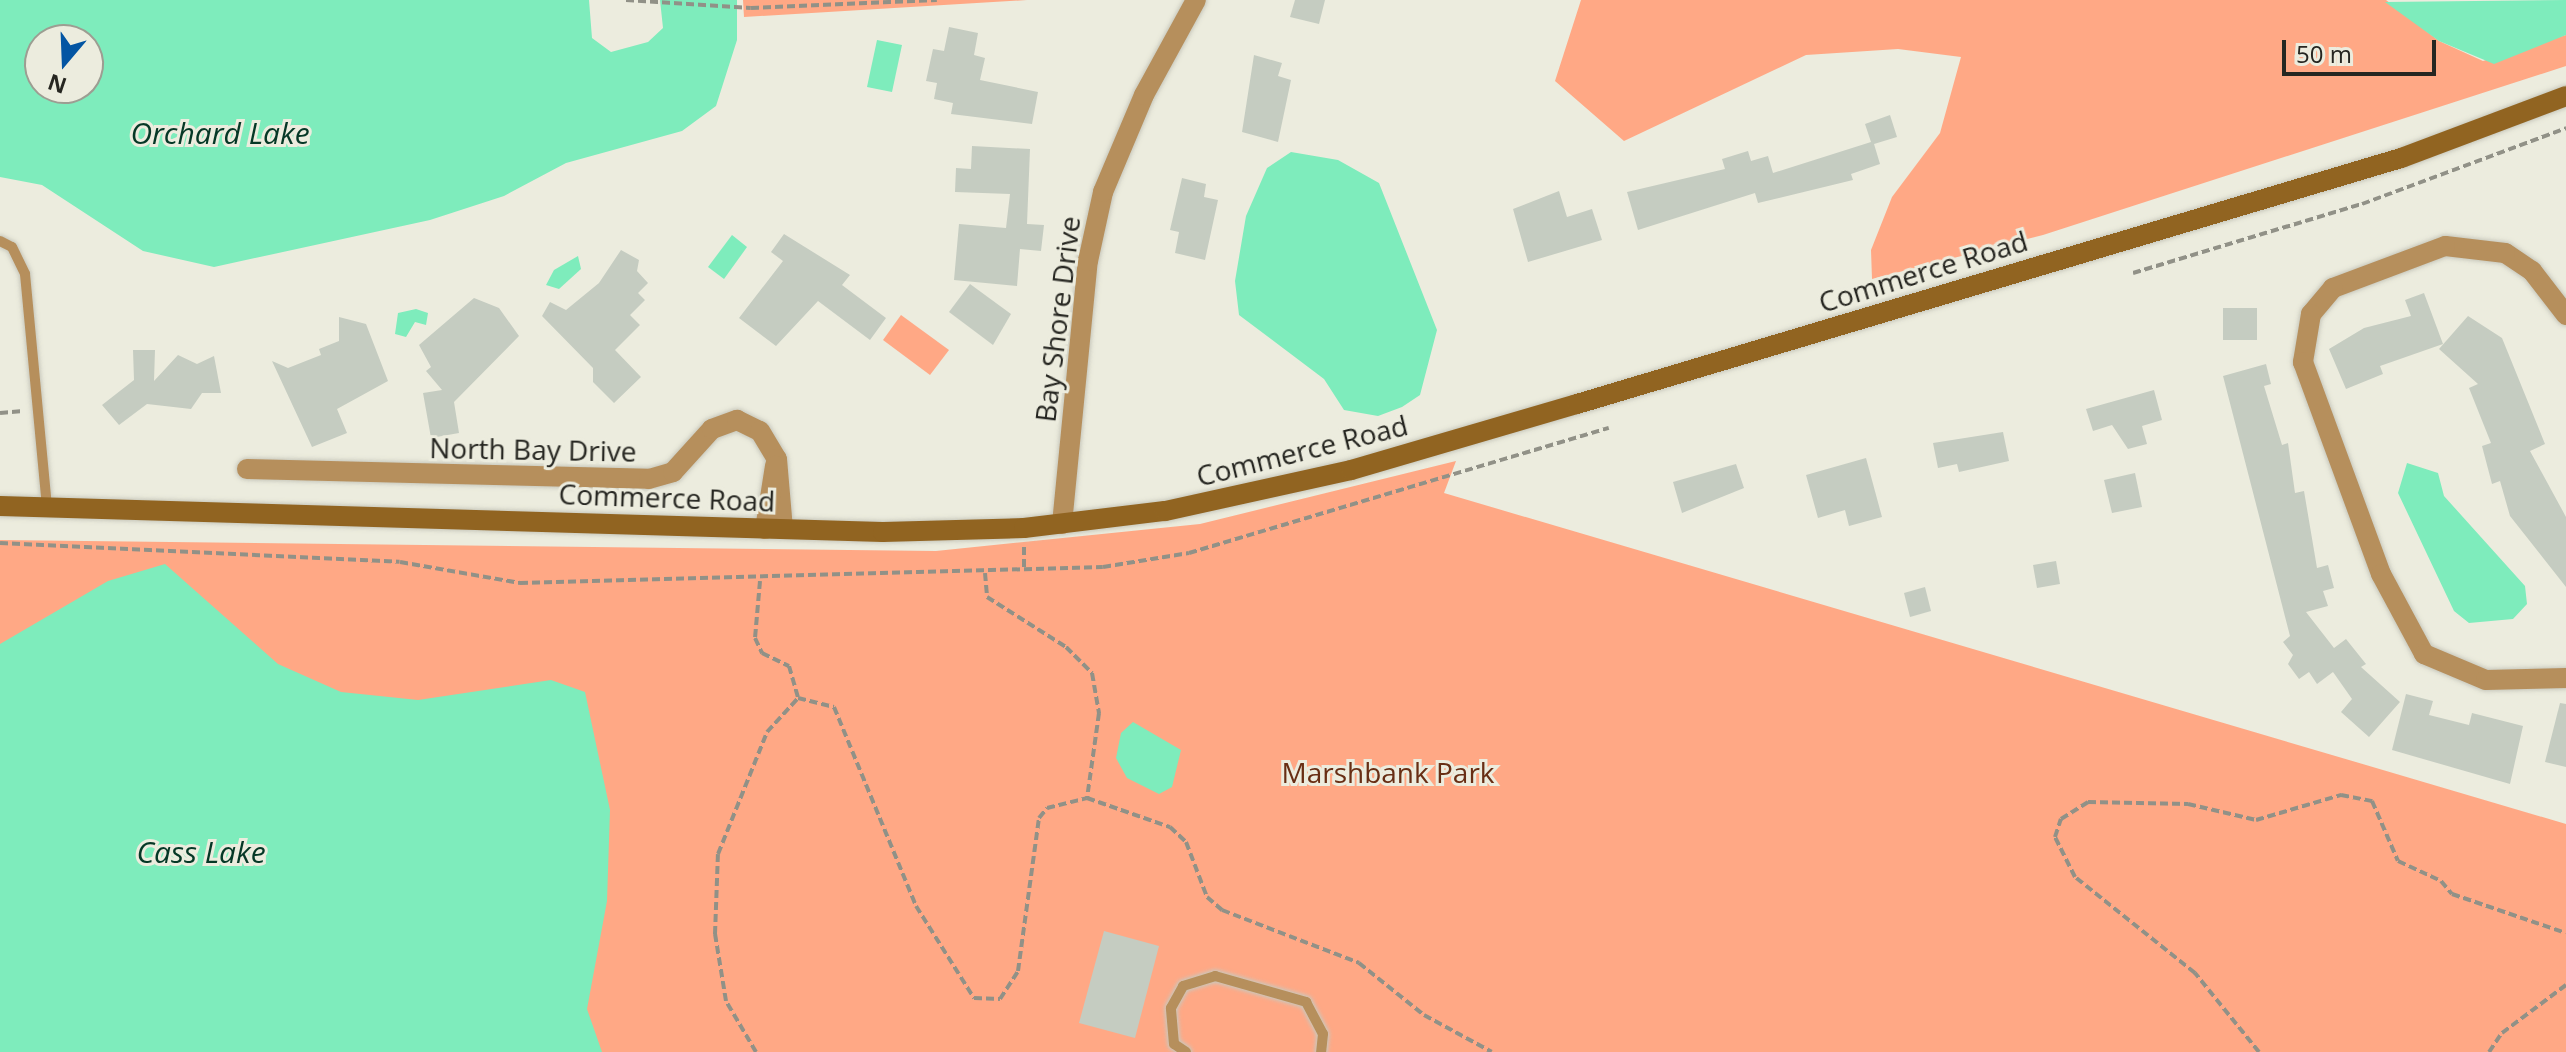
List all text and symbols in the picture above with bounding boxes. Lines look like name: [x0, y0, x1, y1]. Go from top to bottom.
north arrow: [24, 24, 104, 104]
scale bar: [2286, 24, 2440, 74]
text: 50 m: [2296, 37, 2352, 70]
text: N: [44, 68, 70, 102]
water label: Orchard Lake: [130, 115, 310, 151]
street label: Bay Shore Drive: [1028, 214, 1086, 424]
street label: Commerce Road: [1814, 223, 2032, 319]
street label: Commerce Road: [1193, 407, 1411, 493]
street label: North Bay Drive: [429, 430, 637, 468]
street label: Commerce Road: [558, 476, 776, 518]
park label: Marshbank Park: [1281, 755, 1495, 789]
water label: Cass Lake: [136, 834, 266, 870]

